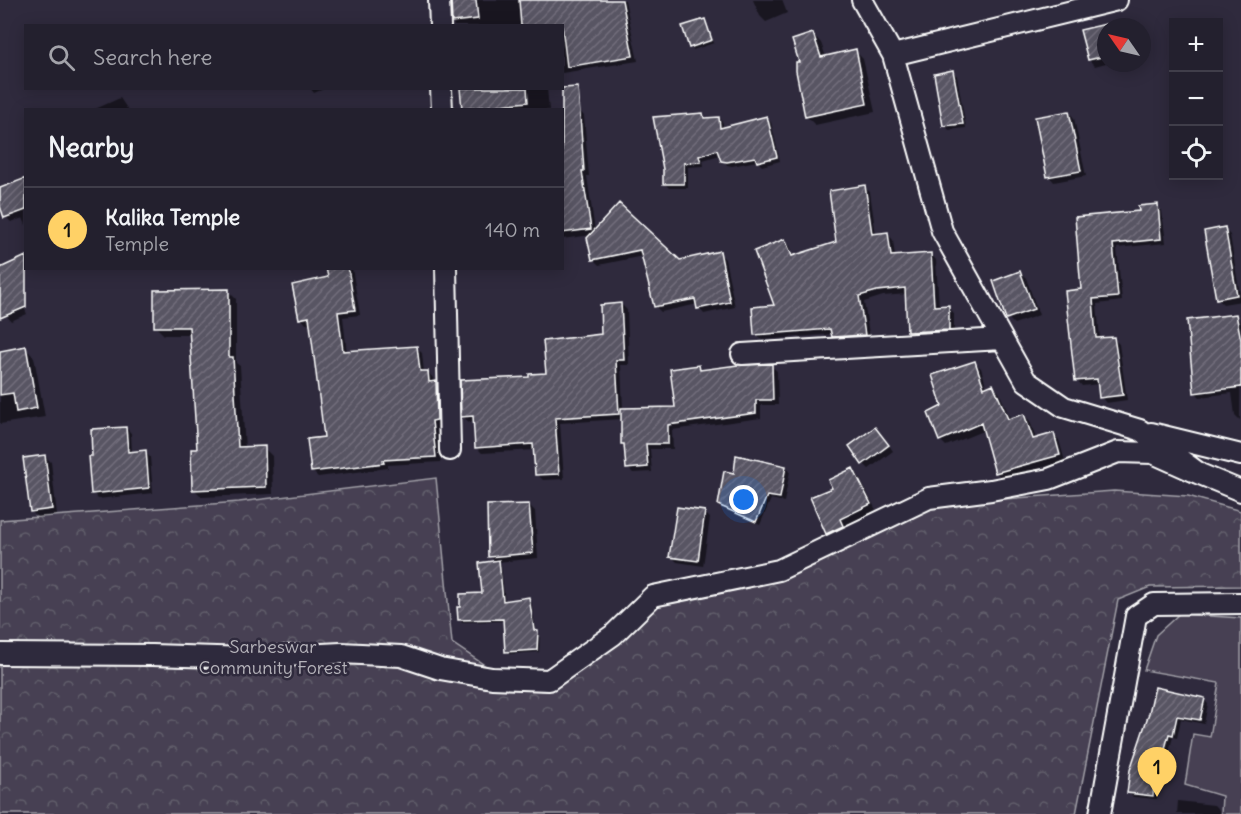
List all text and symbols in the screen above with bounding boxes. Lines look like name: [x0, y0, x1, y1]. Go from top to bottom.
north arrow: [1097, 18, 1151, 72]
map controls: [1169, 18, 1223, 180]
button: +: [1169, 18, 1223, 72]
search box: [24, 24, 564, 90]
icon: search: [45, 41, 78, 74]
text: Search here: [93, 43, 212, 71]
button: −: [1169, 72, 1223, 126]
button: locate: [1169, 126, 1223, 180]
text: Nearby: [48, 131, 134, 164]
text: Kalika Temple: [105, 203, 240, 231]
text: 1: [64, 217, 71, 242]
text: 140 m: [485, 217, 540, 242]
text: Temple: [105, 231, 169, 256]
your location: [729, 485, 758, 514]
park label: Sarbeswar Community Forest: [198, 635, 348, 679]
pin: 1: [1138, 748, 1176, 797]

